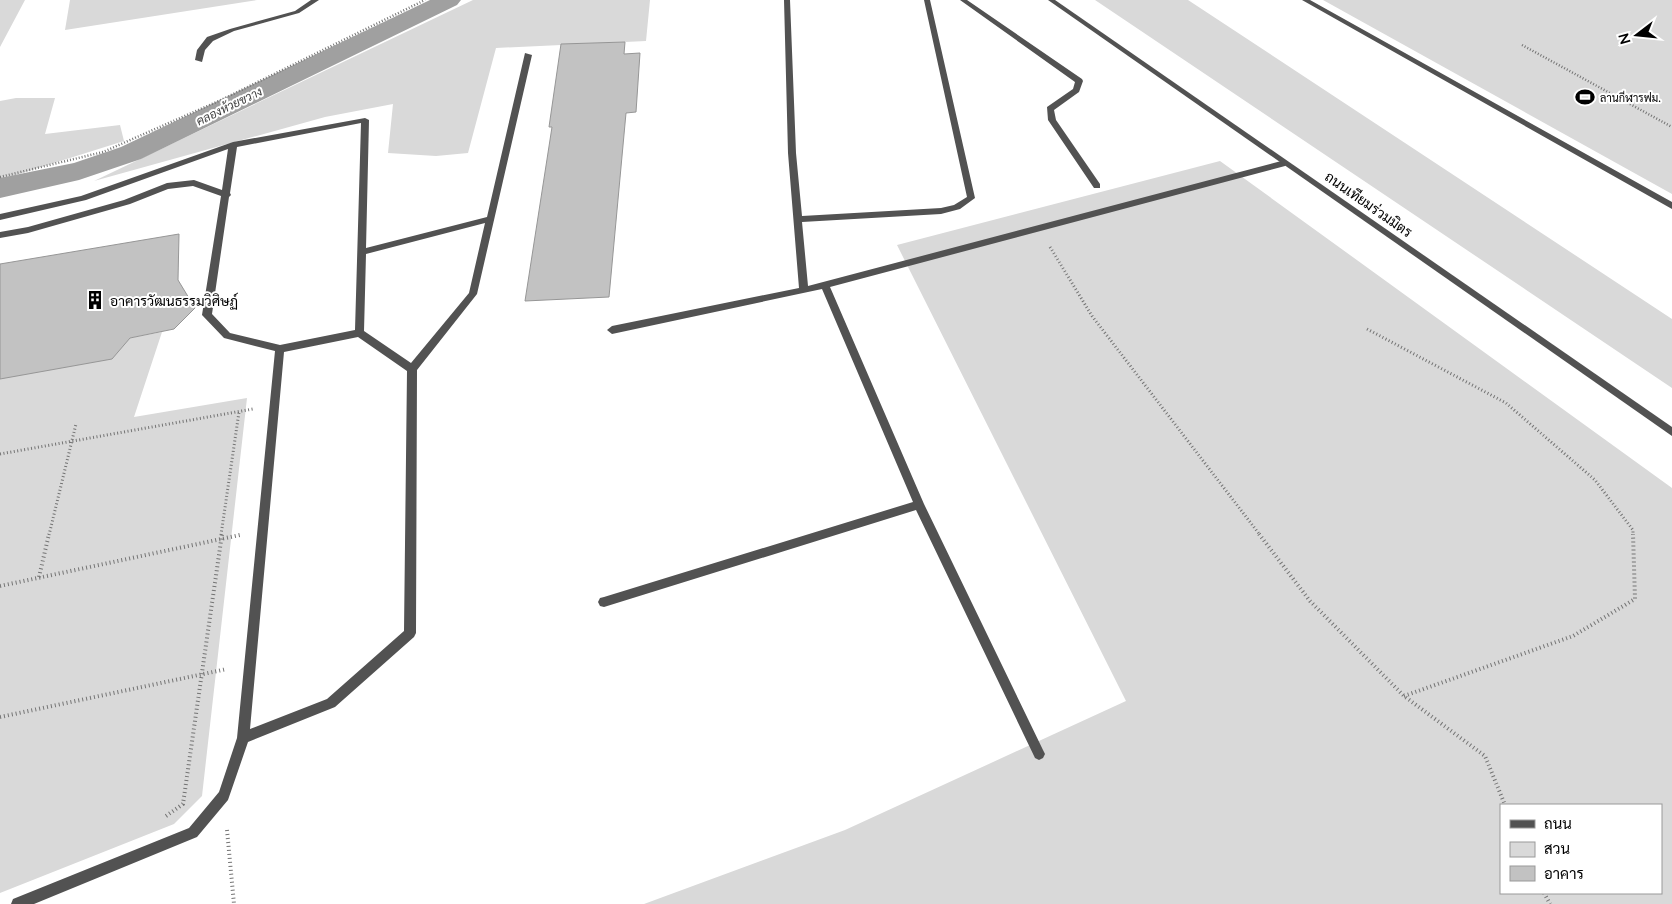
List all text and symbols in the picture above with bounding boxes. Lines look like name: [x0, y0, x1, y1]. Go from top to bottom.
north arrow: [1612, 10, 1662, 60]
text: N: [1614, 31, 1634, 46]
water label: คลองห้วยขวาง: [193, 83, 265, 128]
sports icon: ลานกีฬารฟม.: [1574, 86, 1596, 108]
place label: ลานกีฬารฟม.: [1600, 90, 1661, 104]
street label: ถนนเทียมร่วมมิตร: [1322, 168, 1416, 240]
building icon: อาคารวัฒนธรรมวิศิษฏ์: [84, 289, 106, 311]
place label: อาคารวัฒนธรรมวิศิษฏ์: [110, 292, 238, 310]
legend: [1500, 804, 1662, 894]
text: ถนน: [1544, 814, 1572, 832]
text: สวน: [1544, 839, 1570, 857]
text: อาคาร: [1544, 864, 1584, 882]

